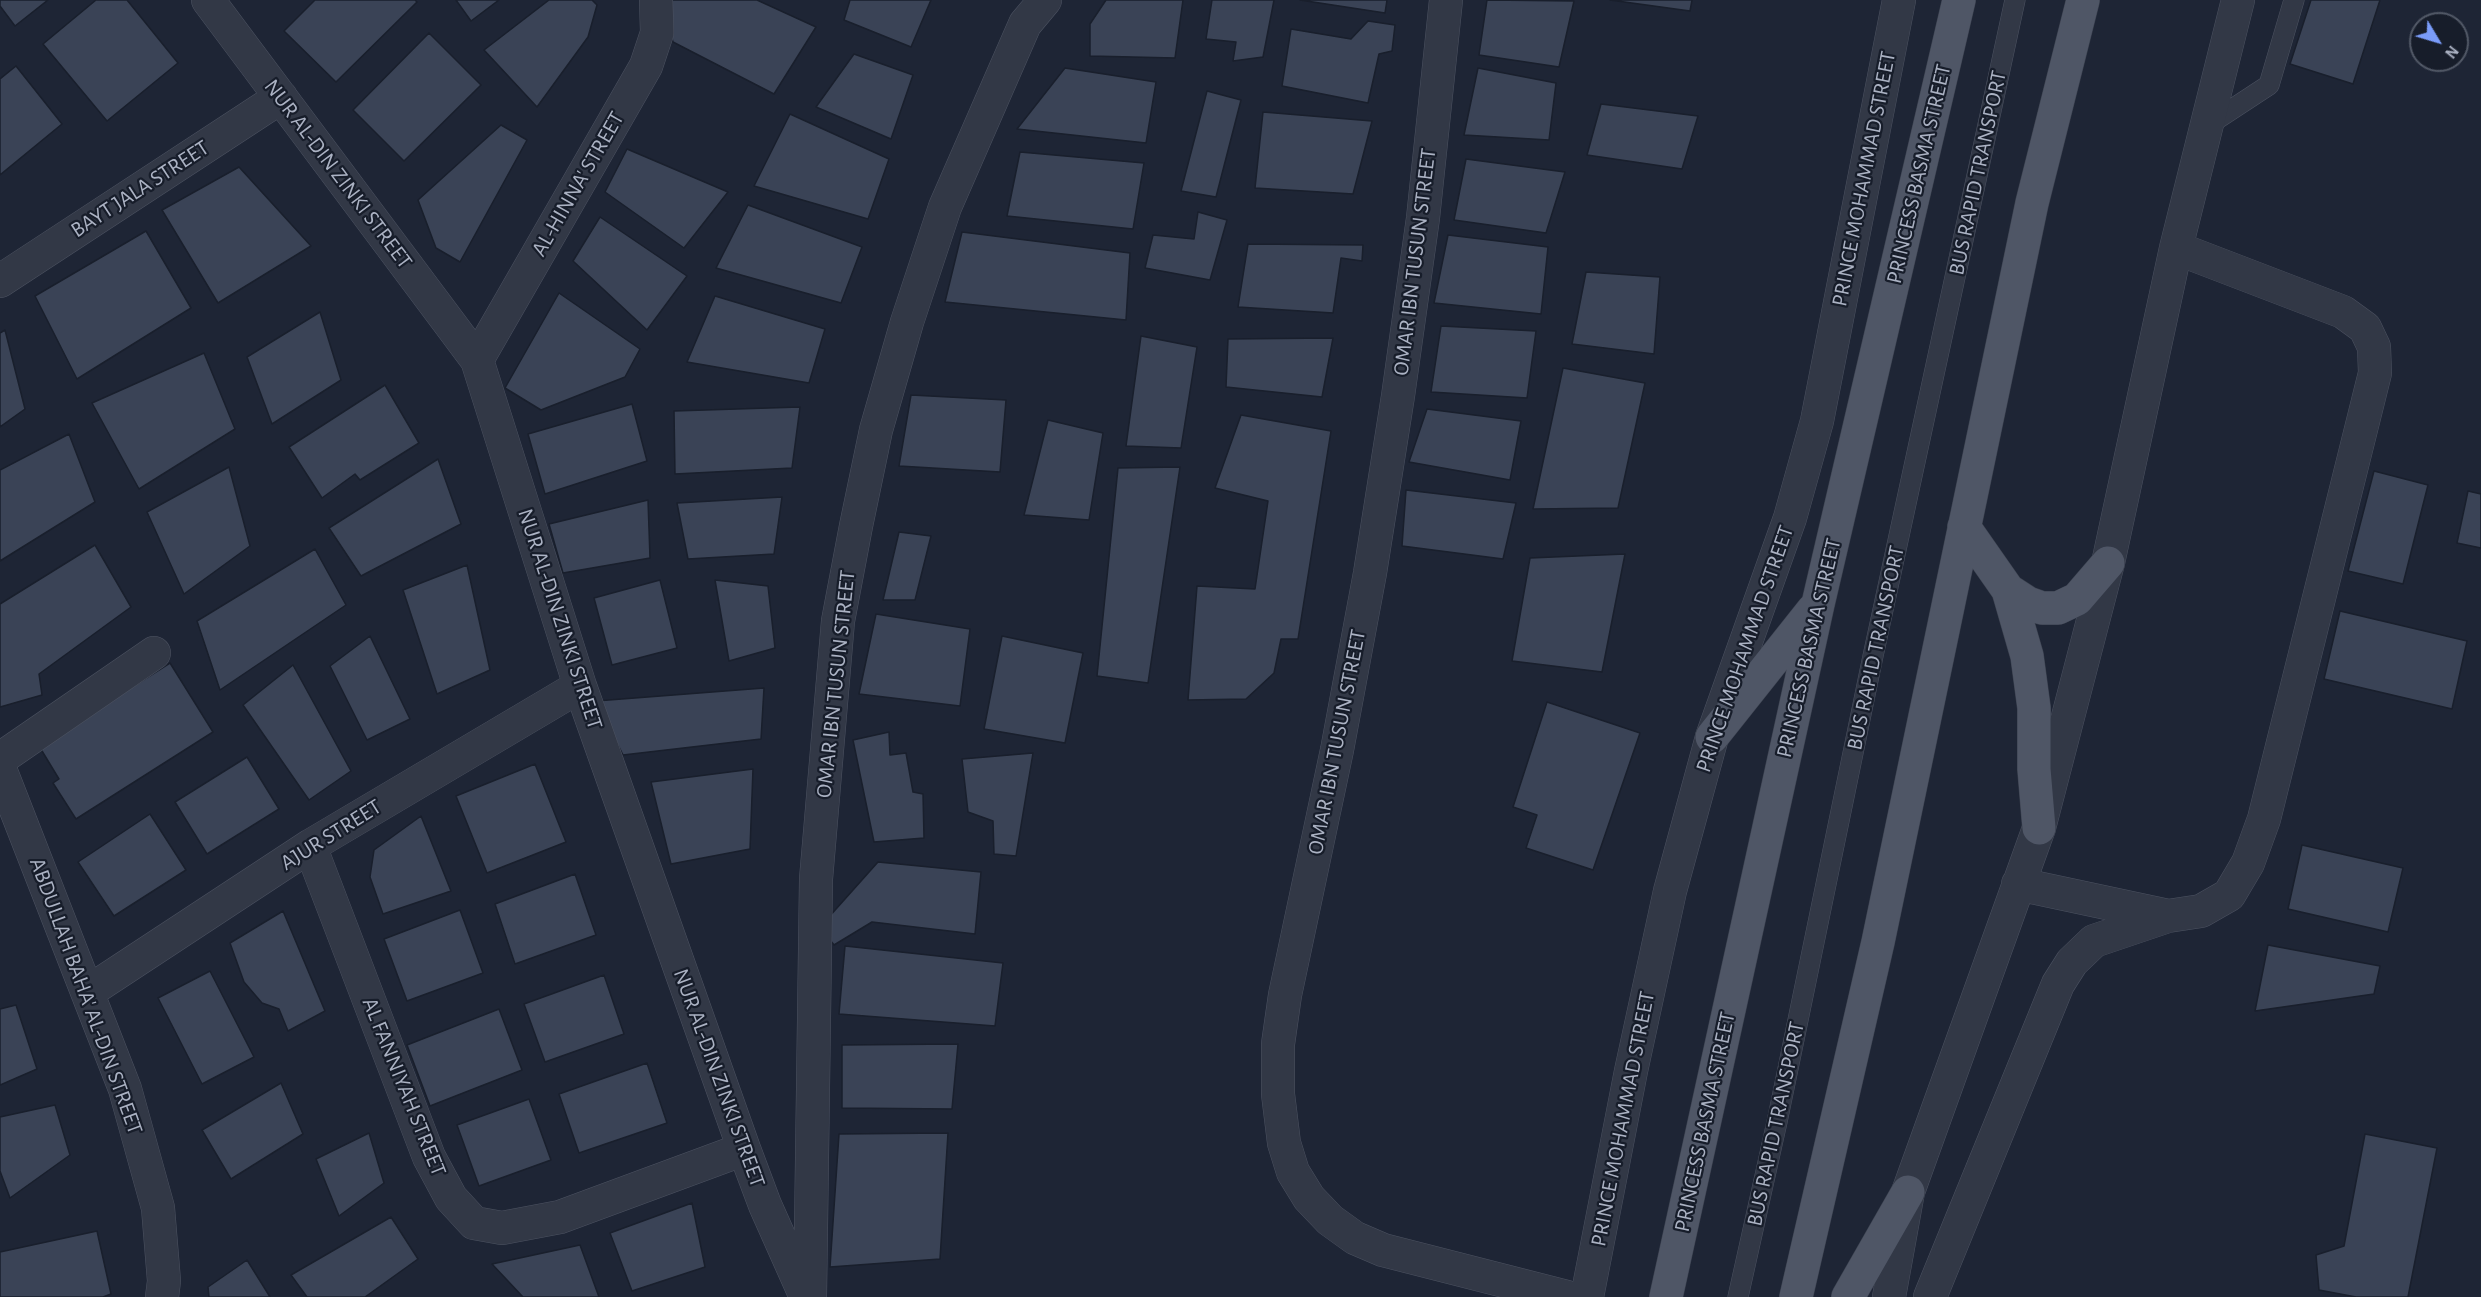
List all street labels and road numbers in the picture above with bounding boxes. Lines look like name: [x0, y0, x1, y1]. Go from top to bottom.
street label: PRINCE MOHAMMAD STREET: [1826, 49, 1902, 309]
street label: PRINCESS BASMA STREET: [1881, 62, 1957, 286]
street label: BUS RAPID TRANSPORT: [1943, 68, 2013, 278]
street label: NUR AL-DIN ZINKI STREET: [258, 74, 418, 274]
street label: AL-HINNA' STREET: [526, 107, 630, 261]
street label: BAYT JALA STREET: [66, 134, 214, 244]
street label: OMAR IBN TUSUN STREET: [1388, 147, 1442, 377]
street label: NUR AL-DIN ZINKI STREET: [512, 505, 608, 733]
street label: PRINCE MOHAMMAD STREET: [1690, 522, 1800, 776]
street label: PRINCESS BASMA STREET: [1771, 536, 1847, 760]
street label: BUS RAPID TRANSPORT: [1841, 543, 1911, 753]
street label: OMAR IBN TUSUN STREET: [811, 569, 861, 799]
street label: OMAR IBN TUSUN STREET: [1302, 627, 1372, 857]
street label: AJUR STREET: [276, 794, 386, 876]
street label: ABDULLAH BAHA' AL-DIN STREET: [24, 854, 148, 1138]
street label: NUR AL-DIN ZINKI STREET: [667, 965, 771, 1191]
street label: PRINCE MOHAMMAD STREET: [1585, 989, 1661, 1249]
street label: AL FANNIYAH STREET: [356, 994, 452, 1180]
street label: PRINCESS BASMA STREET: [1669, 1010, 1741, 1234]
street label: BUS RAPID TRANSPORT: [1741, 1019, 1811, 1229]

